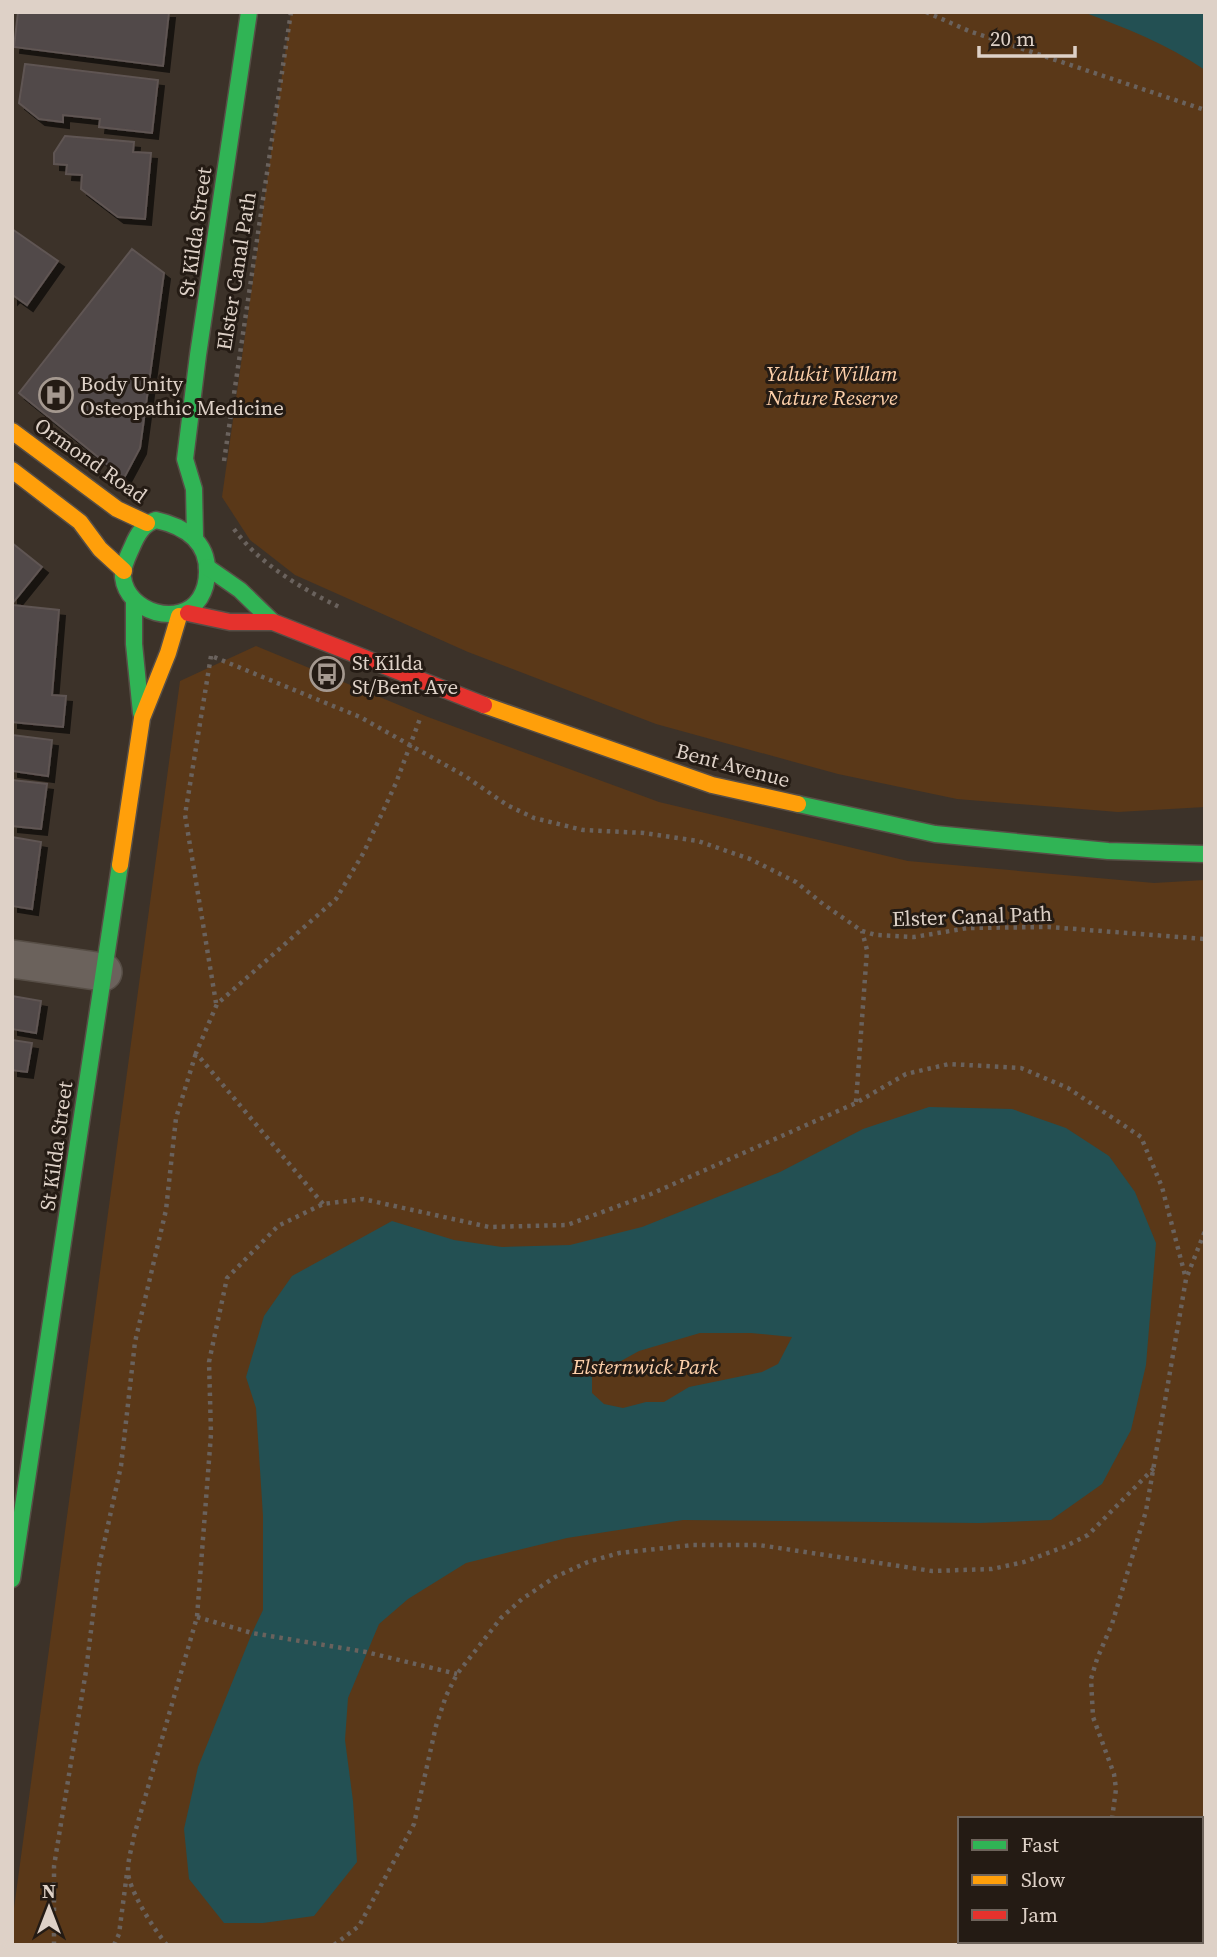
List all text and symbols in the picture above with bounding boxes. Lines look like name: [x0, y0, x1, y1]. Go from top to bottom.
scale bar: [979, 14, 1075, 58]
text: 20 m: [990, 24, 1035, 53]
street label: St Kilda Street: [172, 165, 218, 299]
street label: Elster Canal Path: [209, 190, 263, 352]
park label: Yalukit Willam Nature Reserve: [765, 359, 898, 412]
place label: Body Unity Osteopathic Medicine: [80, 369, 284, 422]
hospital icon: Body Unity Osteopathic Medicine: [37, 376, 75, 414]
street label: Ormond Road: [29, 410, 153, 510]
place label: St Kilda St/Bent Ave: [352, 648, 458, 701]
bus stop icon: St Kilda St/Bent Ave: [308, 655, 346, 693]
street label: Bent Avenue: [673, 736, 793, 794]
street label: Elster Canal Path: [891, 899, 1053, 933]
street label: St Kilda Street: [33, 1079, 79, 1213]
park label: Elsternwick Park: [571, 1352, 718, 1381]
legend: [958, 1817, 1203, 1943]
text: Fast: [1021, 1830, 1059, 1859]
text: Slow: [1021, 1865, 1065, 1894]
north arrow: [14, 1873, 84, 1943]
text: N: [42, 1878, 56, 1904]
text: Jam: [1020, 1900, 1058, 1929]

